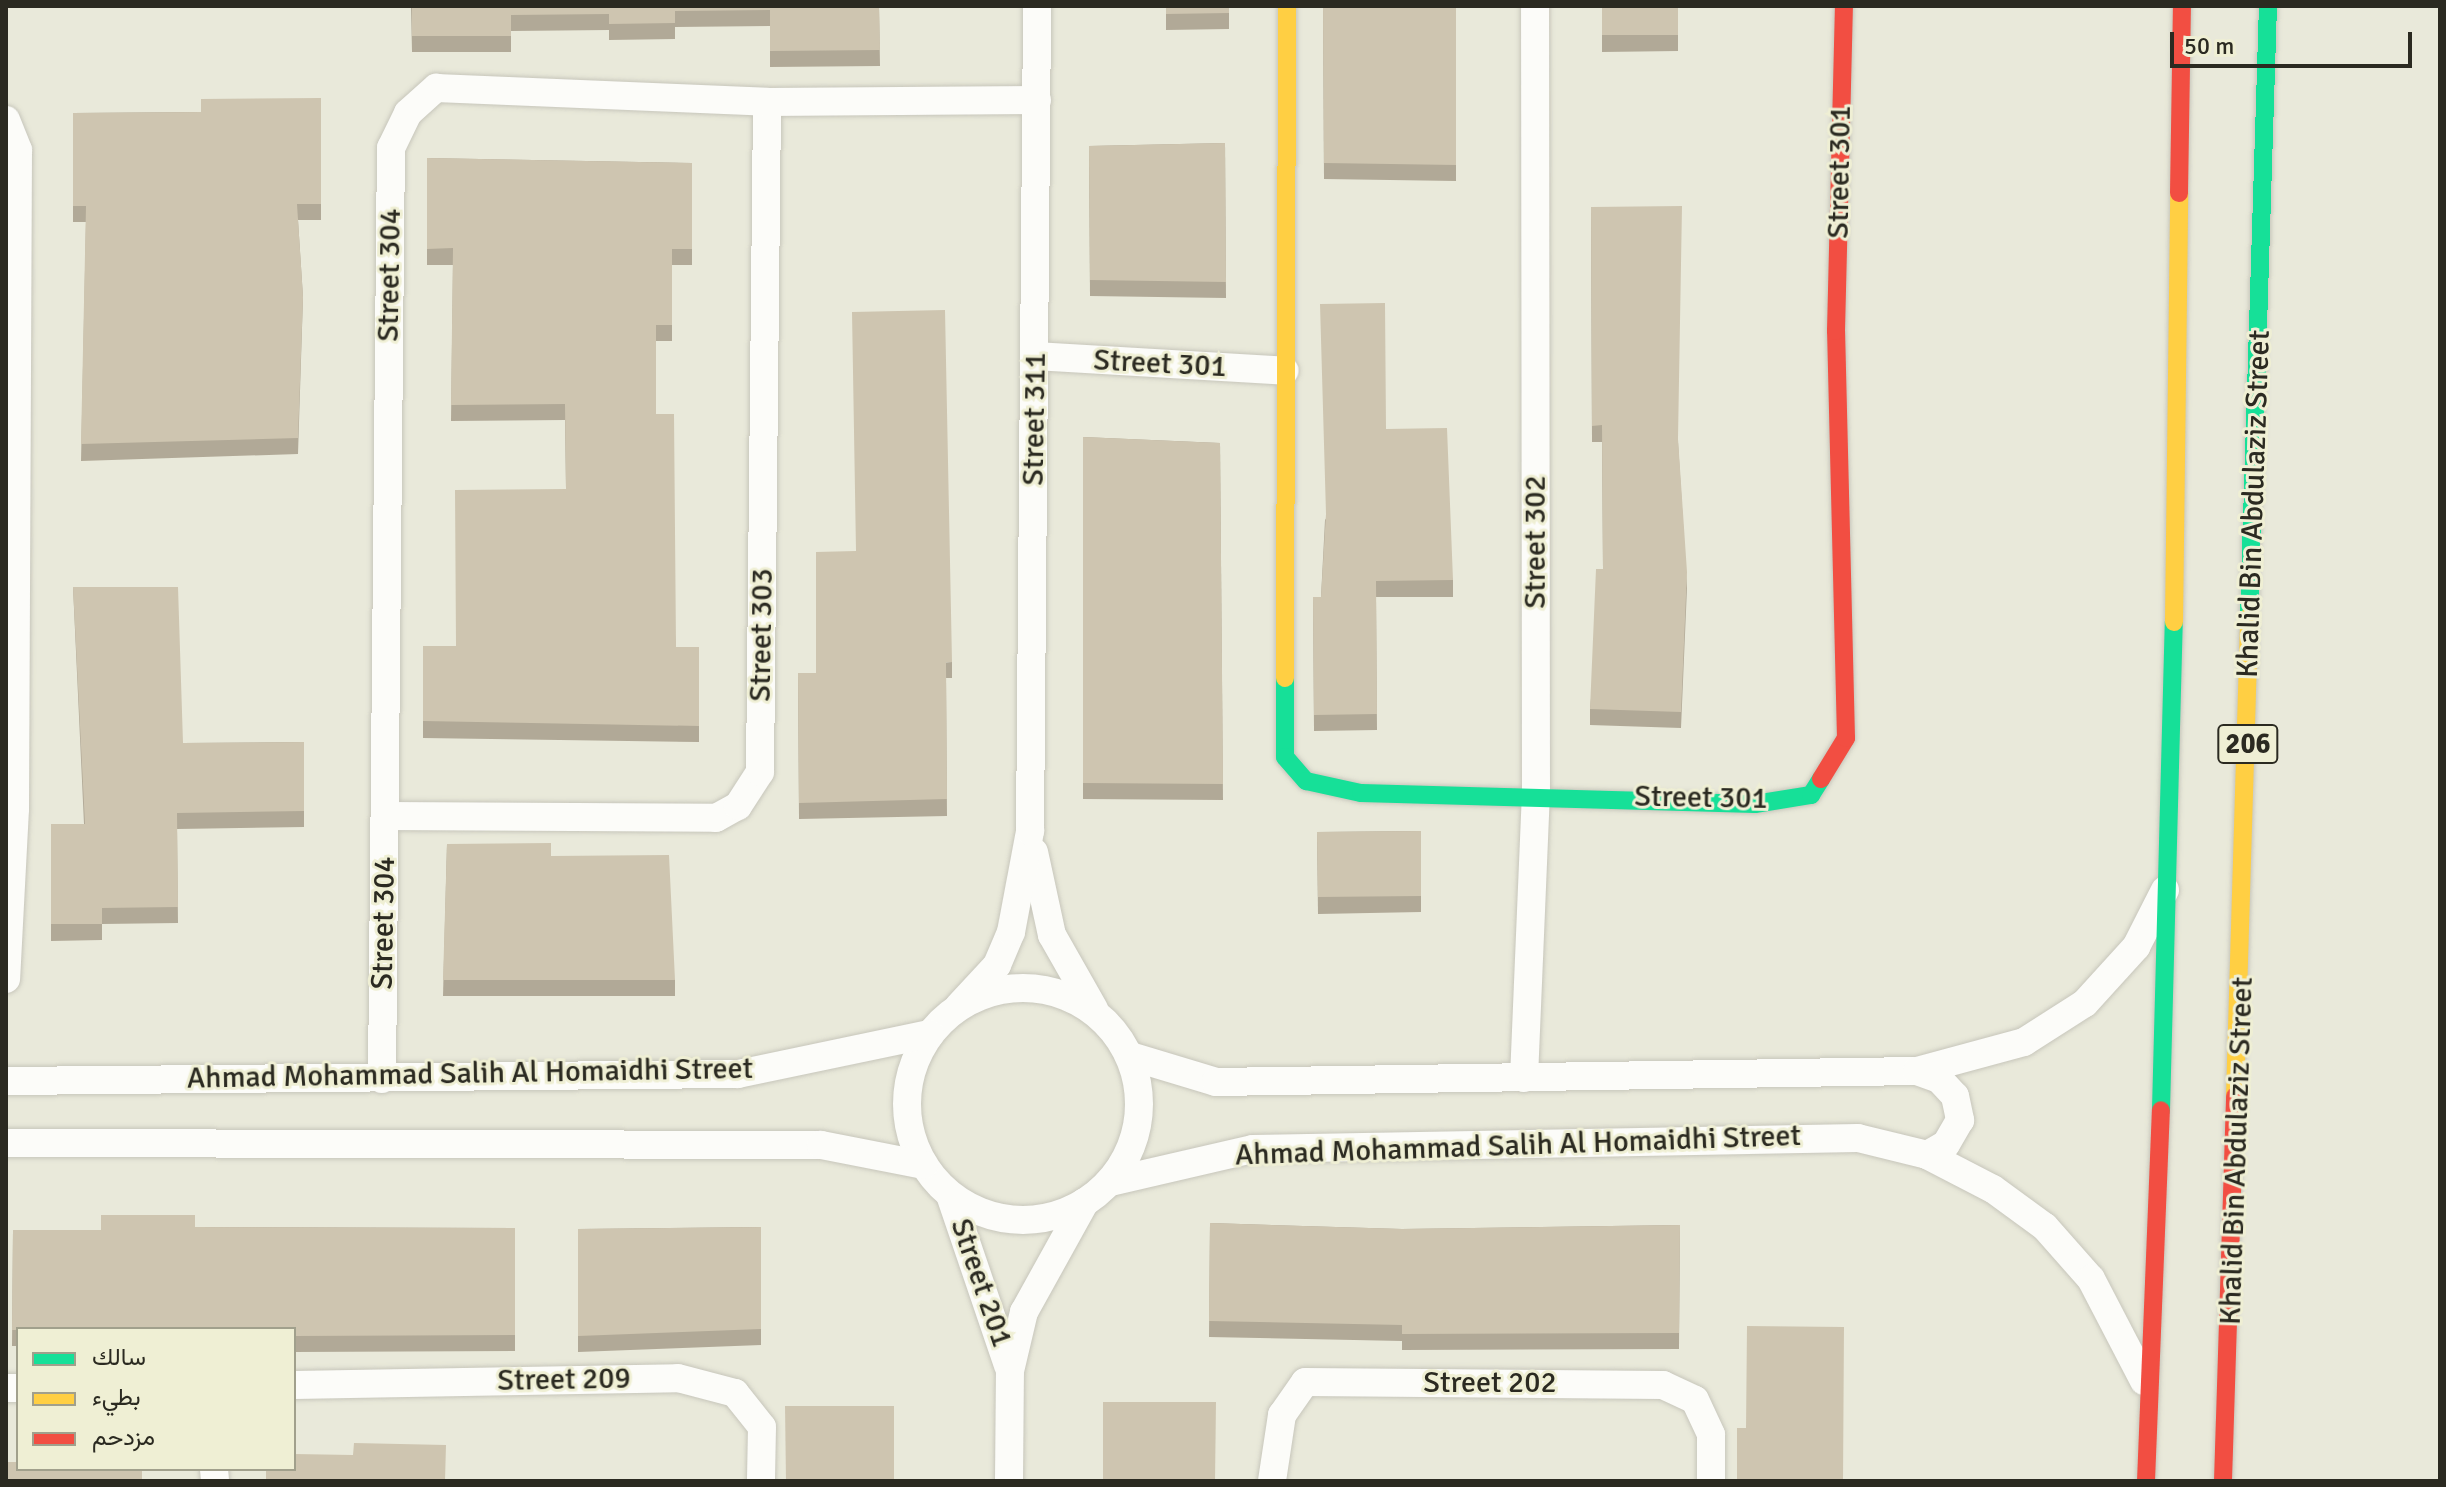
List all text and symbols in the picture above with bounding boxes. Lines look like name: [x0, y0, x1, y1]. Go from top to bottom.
scale bar: [2174, 16, 2416, 66]
text: 50 m: [2184, 31, 2234, 61]
street label: Street 301: [1821, 105, 1859, 239]
street label: Street 304: [371, 208, 409, 342]
street label: Khalid Bin Abdulaziz Street: [2230, 329, 2278, 679]
street label: Street 301: [1092, 343, 1228, 385]
street label: Street 311: [1016, 352, 1054, 486]
street label: Street 302: [1518, 475, 1554, 609]
street label: Street 303: [743, 568, 781, 702]
road number: 206: [2216, 720, 2280, 768]
street label: Street 301: [1634, 779, 1768, 817]
street label: Street 304: [365, 856, 403, 990]
street label: Khalid Bin Abdulaziz Street: [2213, 976, 2261, 1326]
street label: Ahmad Mohammad Salih Al Homaidhi Street: [187, 1051, 753, 1097]
street label: Ahmad Mohammad Salih Al Homaidhi Street: [1234, 1118, 1802, 1174]
street label: Street 201: [942, 1214, 1020, 1352]
legend: [16, 1327, 296, 1471]
text: سالك: [92, 1342, 146, 1372]
street label: Street 209: [497, 1361, 631, 1399]
street label: Street 202: [1423, 1365, 1557, 1401]
text: بطيء: [92, 1382, 141, 1412]
text: مزدحم: [92, 1422, 155, 1452]

